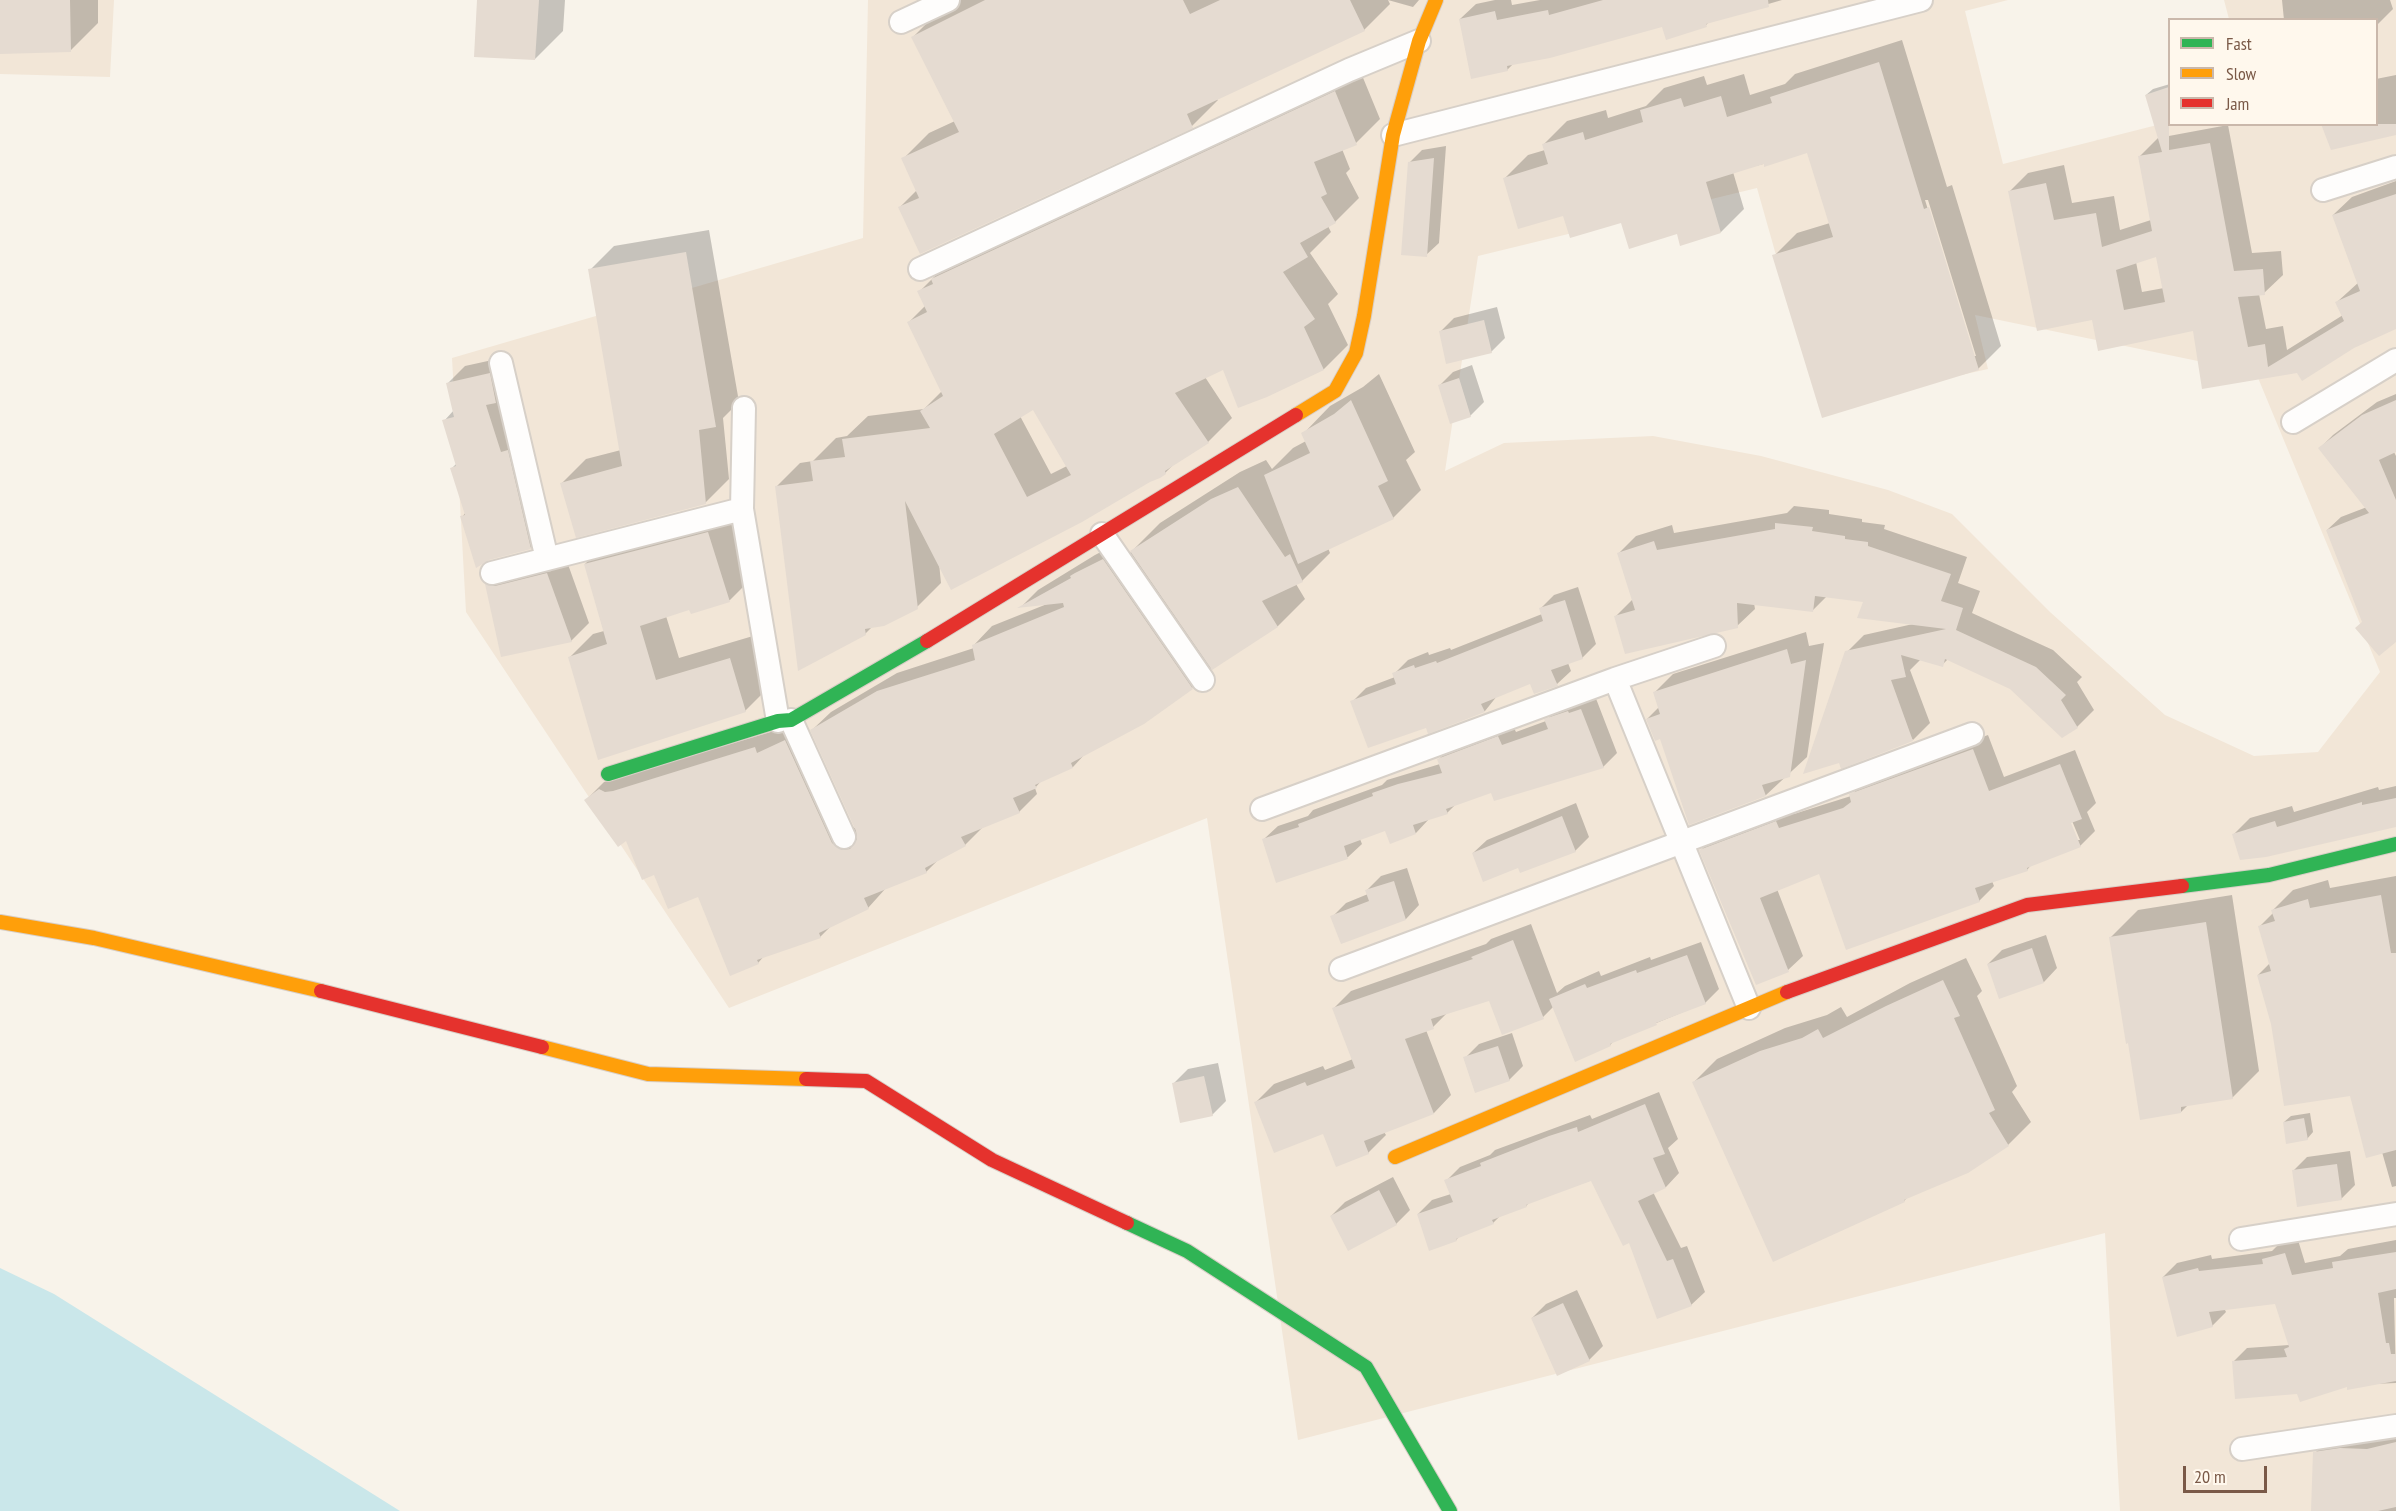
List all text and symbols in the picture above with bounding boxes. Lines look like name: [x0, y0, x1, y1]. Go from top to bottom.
legend: [2168, 18, 2378, 126]
text: Fast: [2226, 32, 2252, 55]
text: Slow: [2226, 62, 2256, 85]
text: Jam: [2226, 92, 2249, 115]
scale bar: [2186, 1454, 2270, 1492]
text: 20 m: [2194, 1465, 2226, 1488]

